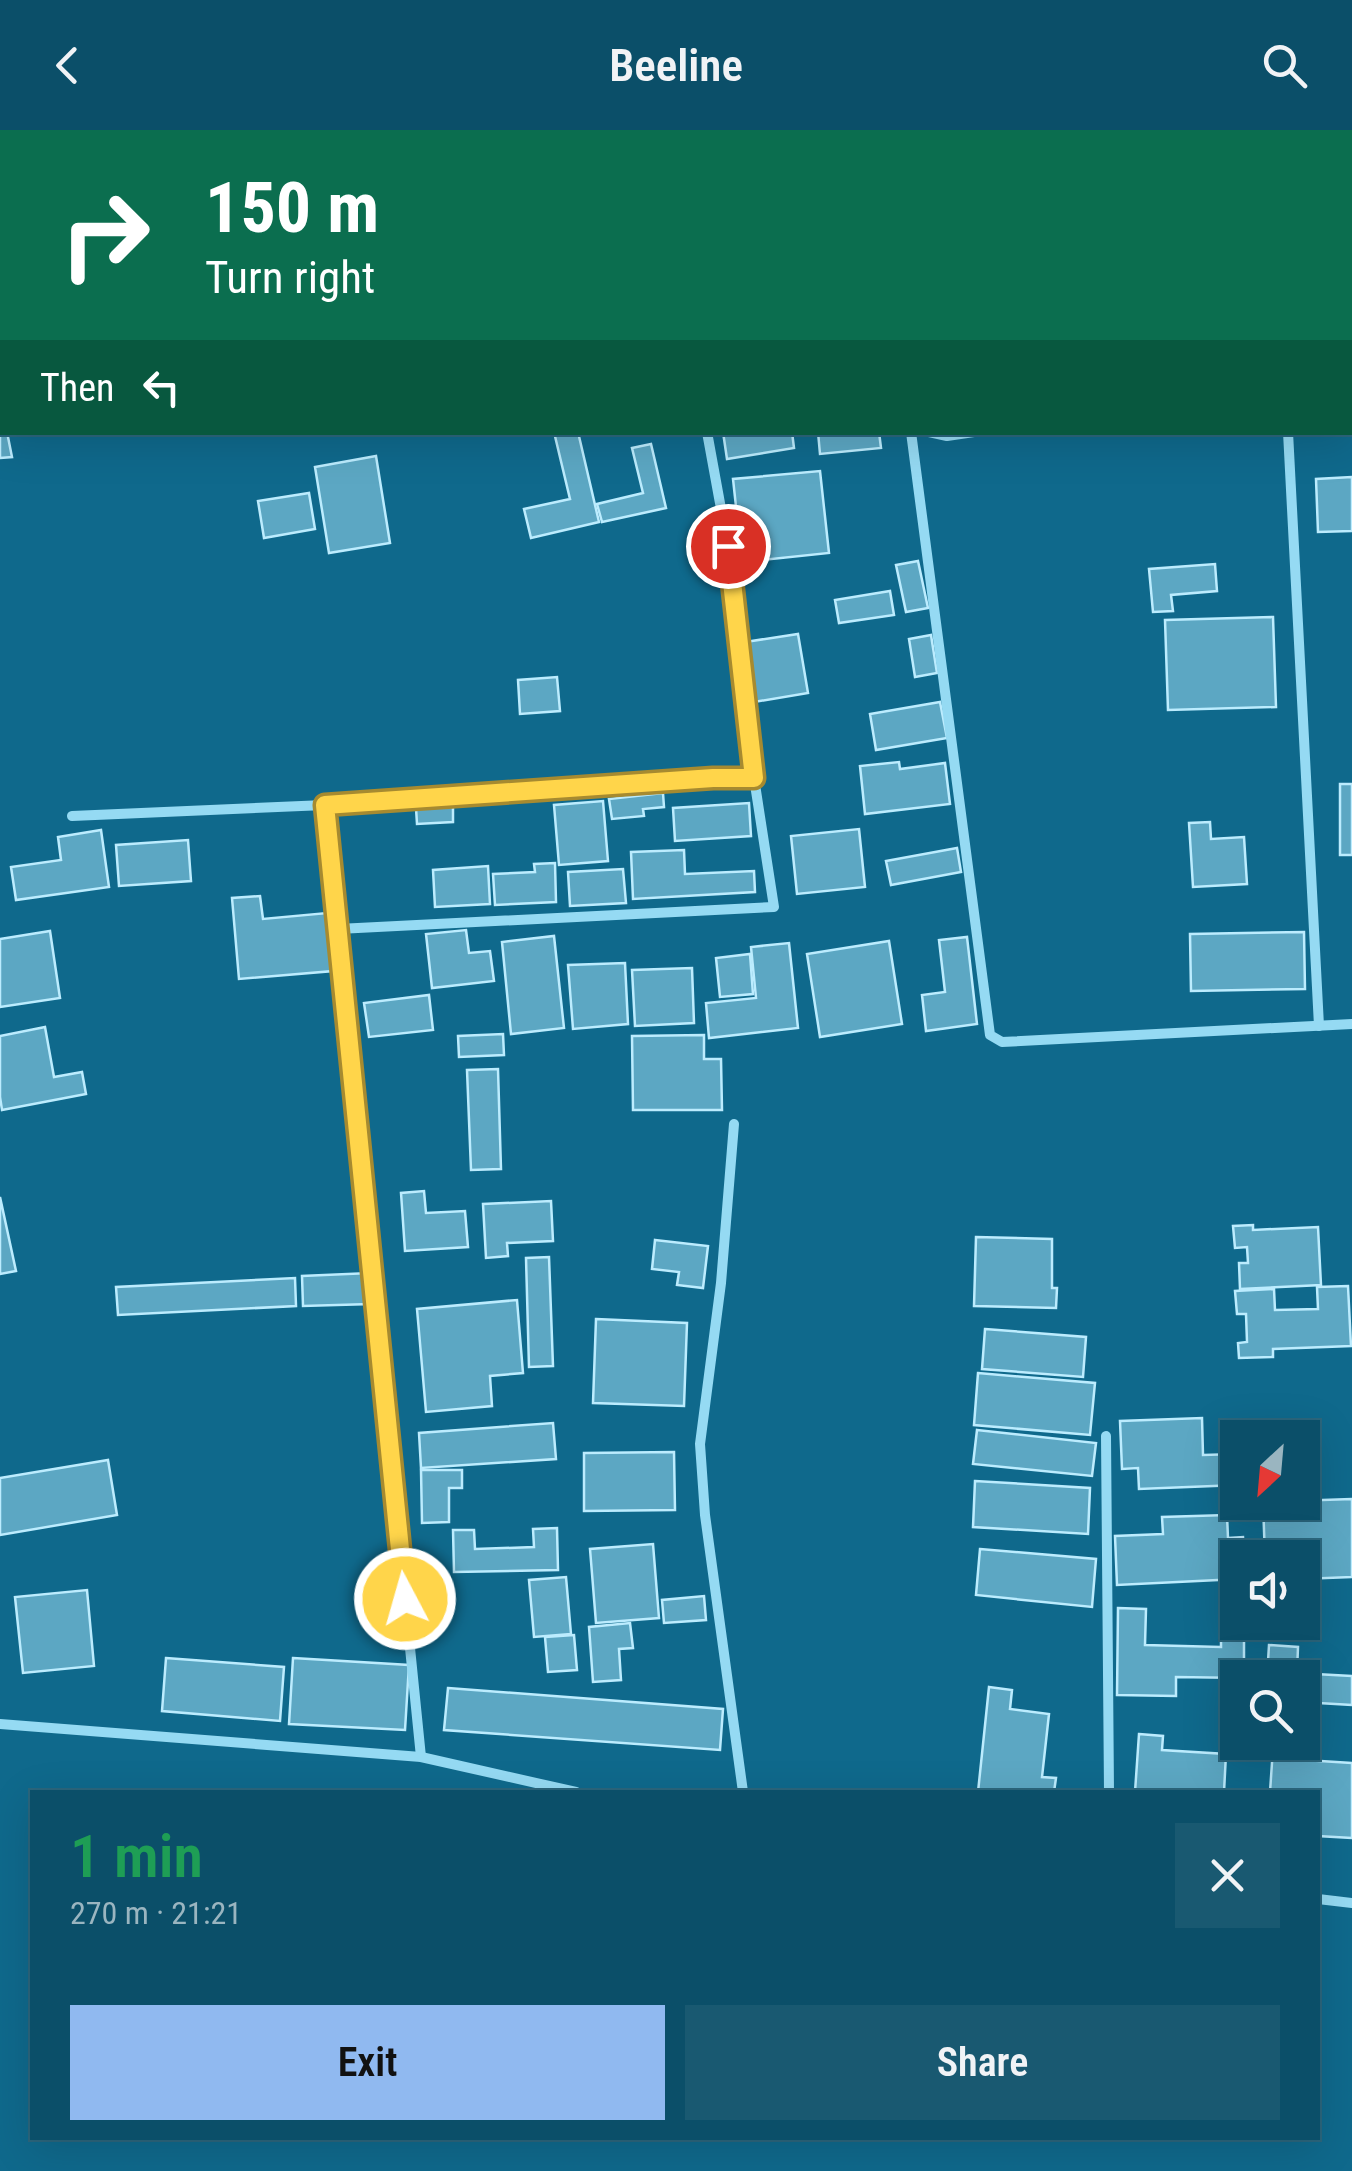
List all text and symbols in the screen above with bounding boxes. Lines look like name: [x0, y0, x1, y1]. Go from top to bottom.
icon: back: [40, 38, 95, 93]
icon: search: [1257, 38, 1312, 93]
text: Beeline: [609, 39, 743, 92]
text: 150 m: [205, 167, 379, 249]
icon: right: [40, 170, 170, 300]
text: Turn right: [205, 251, 375, 304]
icon: left: [134, 360, 189, 415]
text: Then: [40, 366, 114, 410]
pin: [686, 504, 771, 589]
icon: arrive: [701, 519, 756, 574]
north arrow: [1220, 1420, 1320, 1520]
map controls: [1220, 1420, 1320, 1760]
button: sound: [1220, 1540, 1320, 1640]
position arrow: [353, 1547, 457, 1651]
button: search: [1220, 1660, 1320, 1760]
text: 1 min: [70, 1821, 203, 1892]
button: close: [1175, 1823, 1280, 1928]
text: 270 m · 21:21: [70, 1894, 242, 1932]
button: Exit: [70, 2005, 665, 2120]
button: Share: [685, 2005, 1280, 2120]

